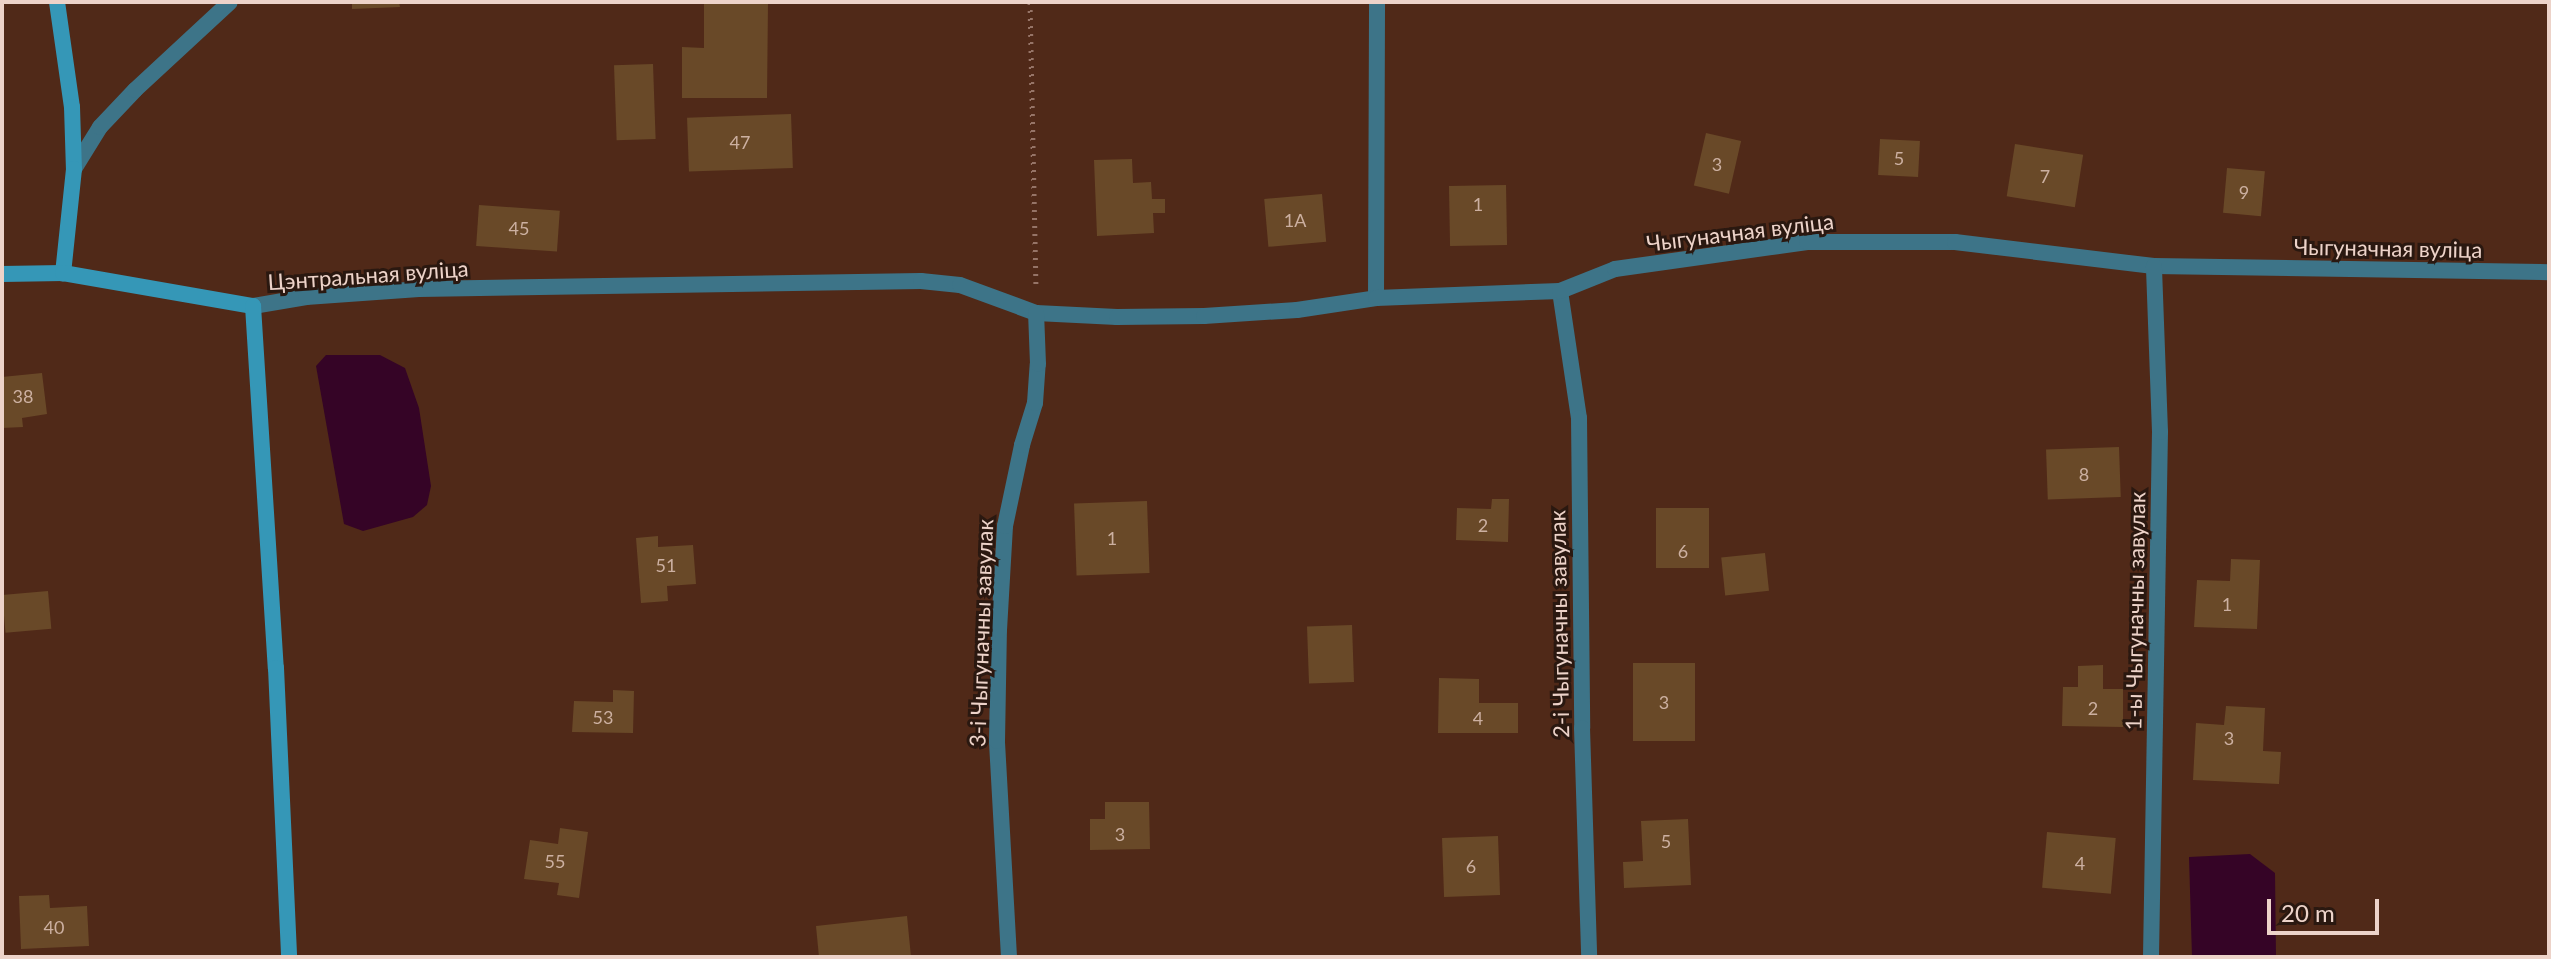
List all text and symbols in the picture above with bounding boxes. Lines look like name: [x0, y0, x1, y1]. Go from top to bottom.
house number: 47: [730, 131, 750, 153]
house number: 5: [1894, 147, 1904, 169]
house number: 3: [1712, 153, 1722, 175]
house number: 7: [2040, 165, 2050, 187]
house number: 9: [2239, 181, 2249, 203]
house number: 1: [1473, 193, 1483, 215]
street label: Чыгуначная вуліца: [1645, 207, 1835, 257]
house number: 1А: [1284, 209, 1306, 231]
house number: 45: [509, 217, 529, 239]
street label: Чыгуначная вуліца: [2294, 233, 2482, 263]
street label: Цэнтральная вуліца: [267, 255, 469, 295]
house number: 38: [13, 385, 33, 407]
house number: 8: [2079, 463, 2089, 485]
street label: 1-ы Чыгуначны завулак: [2120, 491, 2150, 731]
street label: 2-і Чыгуначны завулак: [1544, 510, 1574, 738]
house number: 2: [1478, 514, 1488, 536]
street label: 3-і Чыгуначны завулак: [964, 519, 998, 747]
house number: 1: [1107, 527, 1117, 549]
house number: 6: [1678, 540, 1688, 562]
house number: 51: [656, 554, 676, 576]
house number: 1: [2222, 593, 2232, 615]
house number: 3: [1659, 691, 1669, 713]
house number: 2: [2088, 697, 2098, 719]
house number: 53: [593, 706, 613, 728]
house number: 4: [1473, 707, 1483, 729]
house number: 3: [2224, 727, 2234, 749]
house number: 3: [1115, 823, 1125, 845]
house number: 5: [1661, 830, 1671, 852]
house number: 55: [545, 850, 565, 872]
house number: 4: [2075, 852, 2085, 874]
house number: 6: [1466, 855, 1476, 877]
scale bar: [2271, 883, 2383, 933]
text: 20 m: [2281, 898, 2335, 927]
house number: 40: [44, 916, 64, 938]

